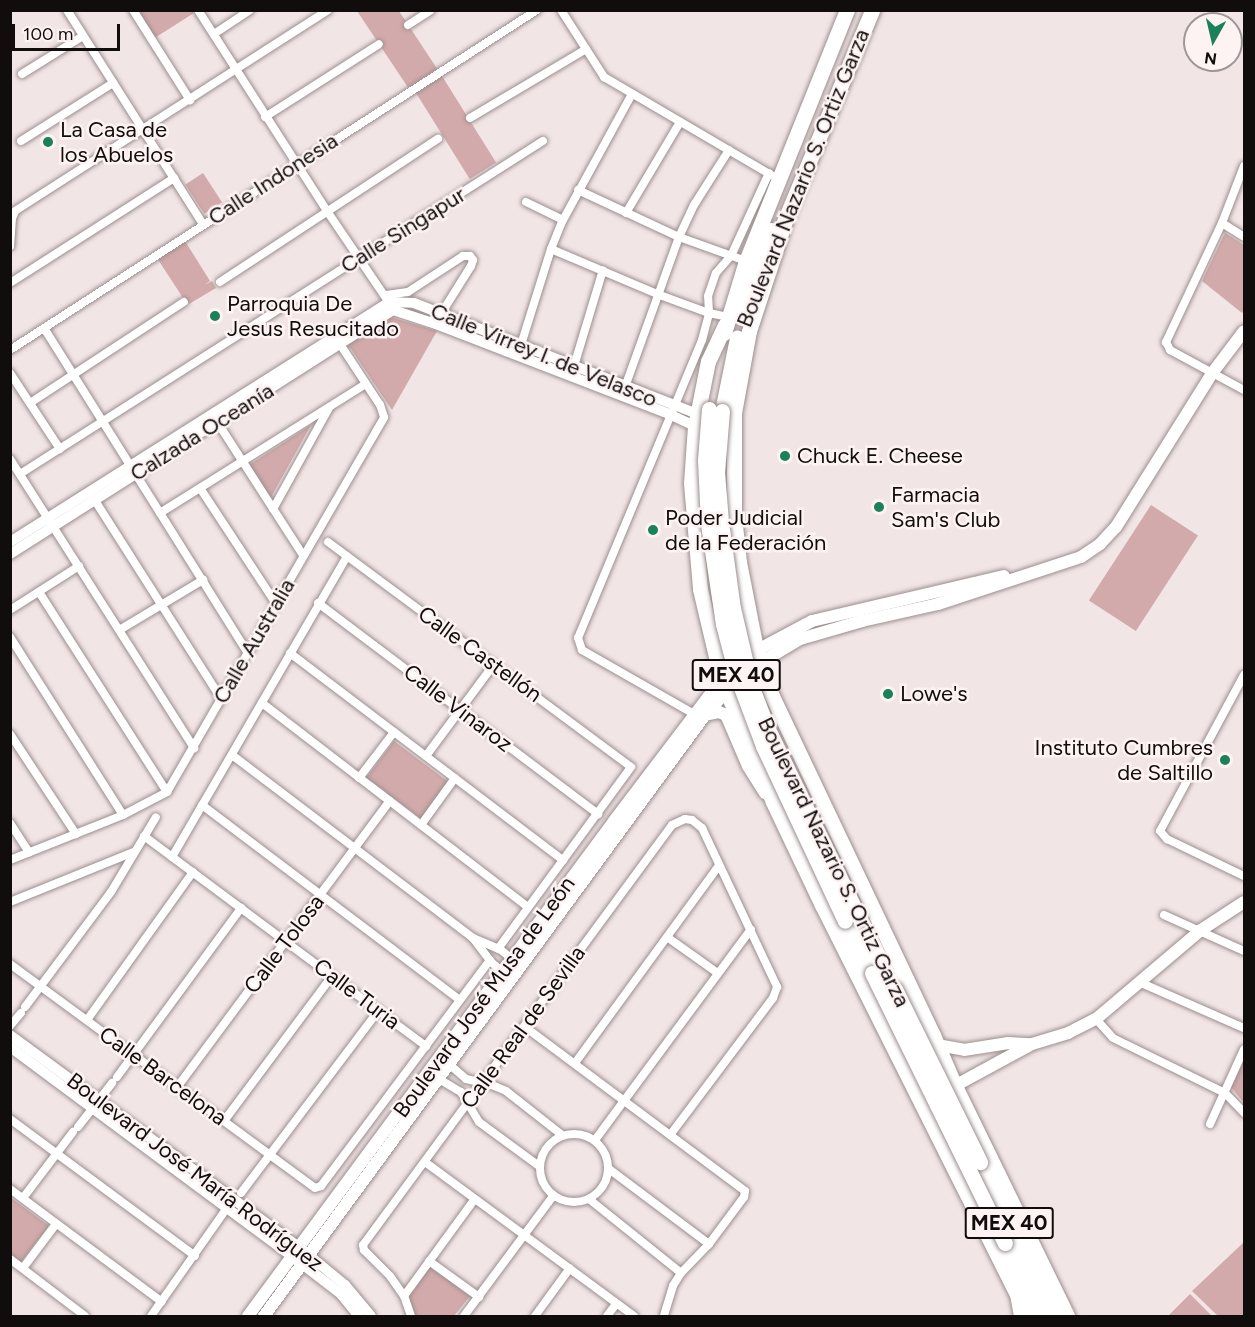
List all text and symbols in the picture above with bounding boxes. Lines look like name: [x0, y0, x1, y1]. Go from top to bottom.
scale bar: [15, 12, 123, 50]
north arrow: [1183, 12, 1243, 72]
text: 100 m: [23, 23, 73, 45]
street label: Boulevard Nazario S. Ortiz Garza: [731, 25, 875, 331]
text: N: [1203, 48, 1218, 69]
place label: La Casa de los Abuelos: [60, 116, 173, 168]
street label: Calle Indonesia: [203, 127, 343, 231]
marker: La Casa de los Abuelos: [41, 135, 55, 149]
street label: Calle Singapur: [336, 181, 470, 279]
place label: Parroquia De Jesus Resucitado: [227, 290, 399, 342]
street label: Calle Virrey I. de Velasco: [427, 297, 661, 413]
marker: Parroquia De Jesus Resucitado: [208, 309, 222, 323]
street label: Calzada Oceanía: [125, 377, 279, 487]
place label: Chuck E. Cheese: [797, 443, 963, 469]
marker: Chuck E. Cheese: [778, 449, 792, 463]
place label: Farmacia Sam's Club: [891, 481, 1000, 532]
marker: Farmacia Sam's Club: [872, 500, 886, 514]
place label: Poder Judicial de la Federación: [665, 504, 826, 556]
marker: Poder Judicial de la Federación: [646, 523, 660, 537]
street label: Calle Australia: [208, 574, 300, 708]
street label: Calle Castellón: [413, 600, 547, 708]
road number: MEX 40: [691, 657, 781, 693]
street label: Calle Vinaroz: [399, 659, 517, 757]
place label: Lowe's: [900, 681, 968, 707]
marker: Lowe's: [881, 687, 895, 701]
street label: Boulevard Nazario S. Ortiz Garza: [752, 713, 916, 1011]
place label: Instituto Cumbres de Saltillo: [1035, 734, 1213, 786]
marker: Instituto Cumbres de Saltillo: [1218, 753, 1232, 767]
street label: Boulevard José Musa de León: [388, 871, 580, 1123]
street label: Calle Tolosa: [238, 889, 330, 999]
street label: Calle Real de Sevilla: [455, 941, 591, 1113]
street label: Calle Turia: [309, 953, 405, 1035]
street label: Calle Barcelona: [94, 1021, 232, 1131]
street label: Boulevard José María Rodríguez: [62, 1067, 328, 1277]
road number: MEX 40: [964, 1205, 1054, 1241]

